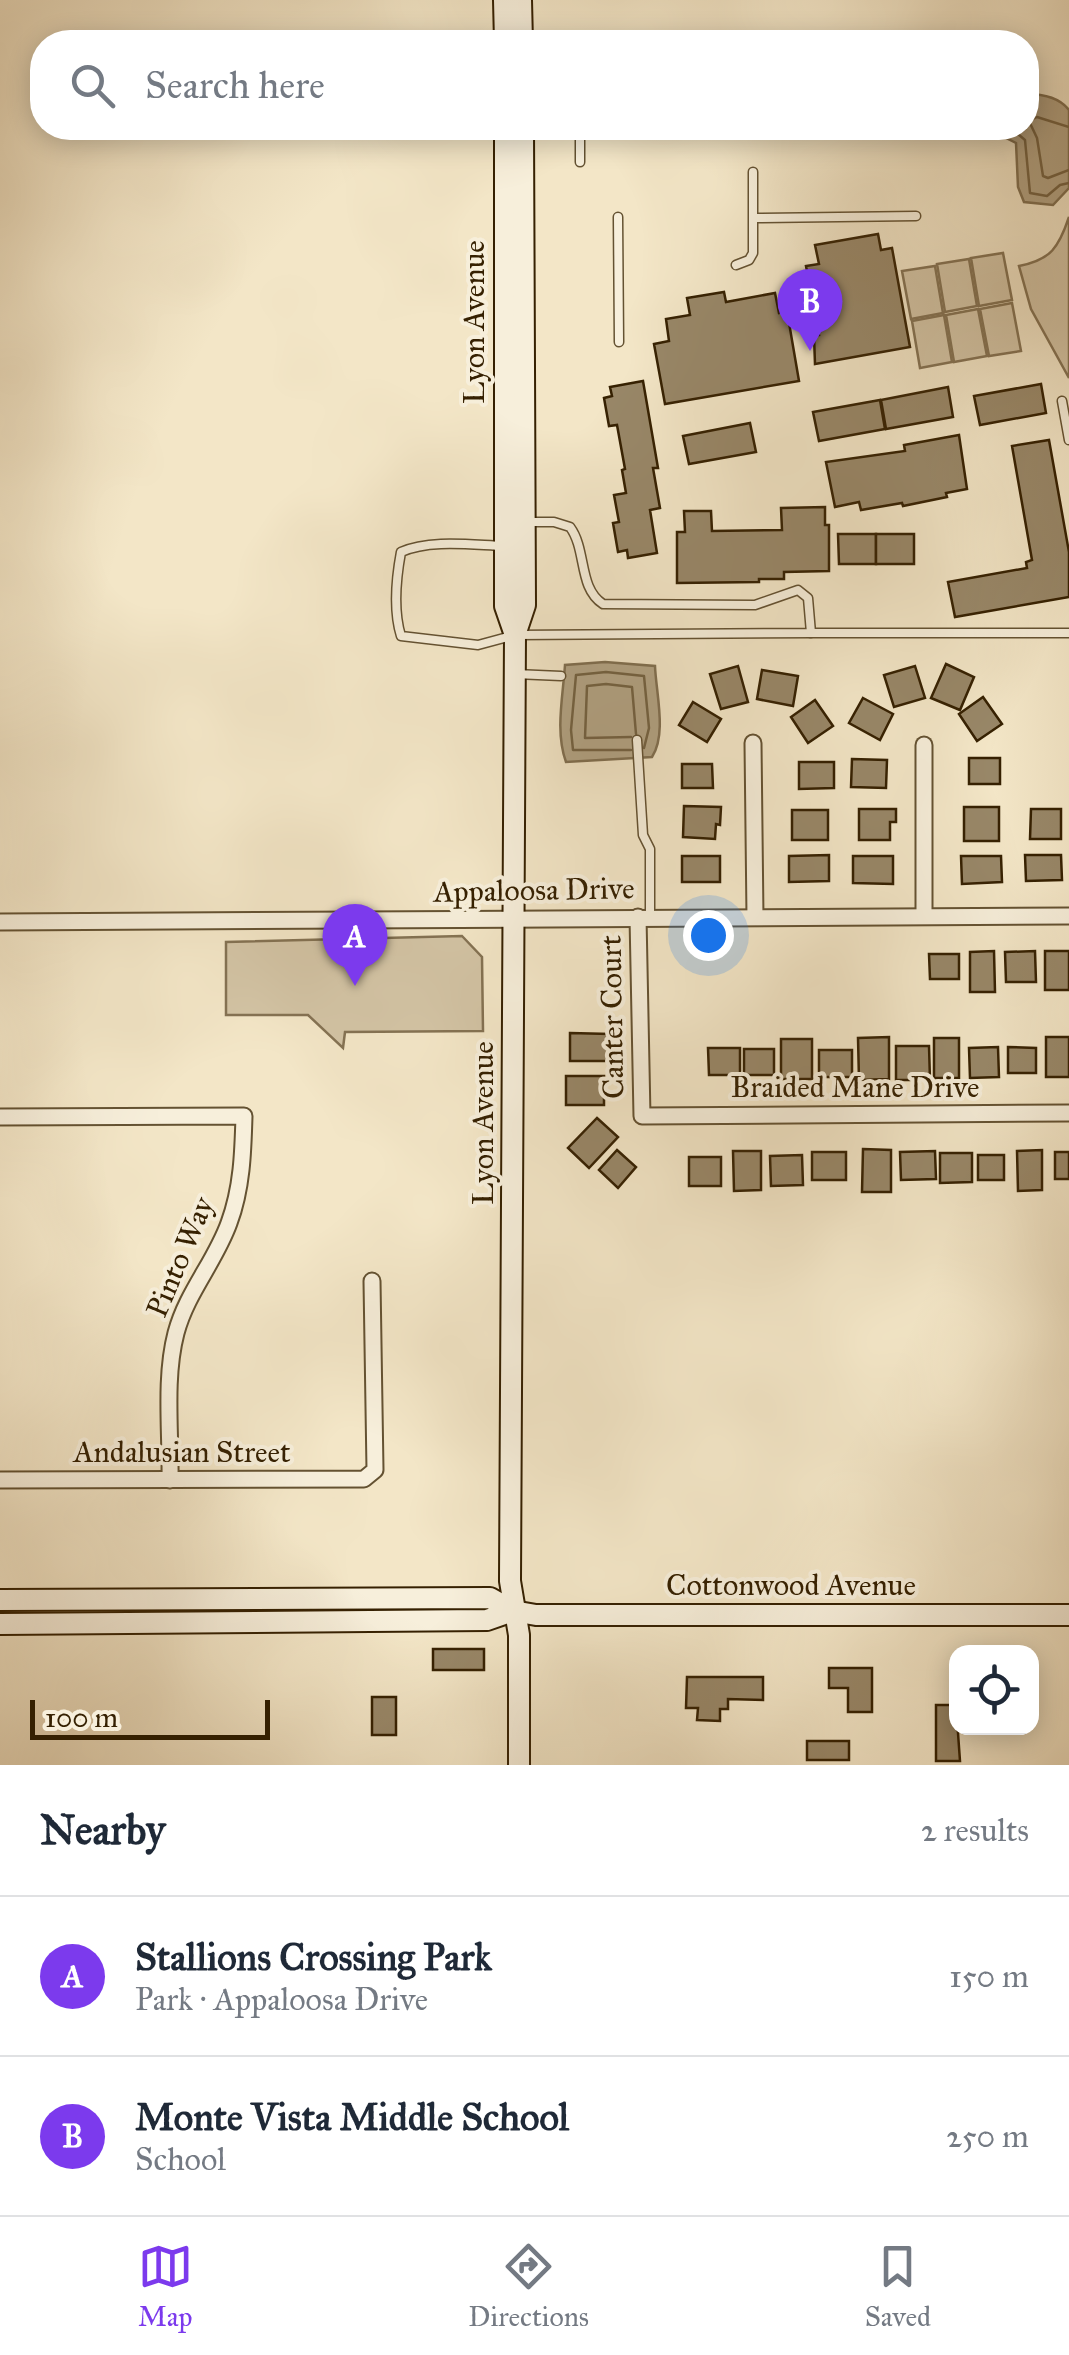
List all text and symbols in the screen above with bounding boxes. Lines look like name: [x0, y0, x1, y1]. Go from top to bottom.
search box: [30, 30, 1039, 140]
icon: search: [65, 58, 120, 113]
text: Search here: [145, 62, 325, 108]
street label: Lyon Avenue: [456, 240, 492, 404]
pin: B: [778, 268, 842, 351]
street label: Appaloosa Drive: [431, 870, 635, 910]
pin: A: [322, 904, 388, 986]
your location: [683, 910, 734, 961]
street label: Canter Court: [593, 934, 631, 1099]
street label: Lyon Avenue: [465, 1041, 501, 1205]
street label: Braided Mane Drive: [731, 1069, 979, 1105]
street label: Pinto Way: [139, 1190, 222, 1323]
street label: Andalusian Street: [71, 1434, 291, 1470]
street label: Cottonwood Avenue: [666, 1567, 916, 1603]
map controls: [949, 1645, 1039, 1735]
button: locate: [949, 1645, 1039, 1735]
scale bar: [30, 1695, 270, 1740]
text: 100 m: [45, 1700, 118, 1735]
text: Nearby: [40, 1804, 165, 1856]
text: 2 results: [921, 1811, 1029, 1850]
text: Stallions Crossing Park: [135, 1934, 492, 1980]
text: A: [62, 1957, 83, 1996]
text: 150 m: [949, 1957, 1029, 1996]
text: Park · Appaloosa Drive: [135, 1980, 428, 2019]
text: Monte Vista Middle School: [135, 2094, 569, 2140]
text: B: [62, 2117, 83, 2156]
text: 250 m: [946, 2117, 1029, 2156]
text: School: [135, 2140, 226, 2179]
tab: Map: [138, 2239, 193, 2334]
tab: Directions: [468, 2239, 589, 2334]
tab: Saved: [865, 2239, 931, 2334]

